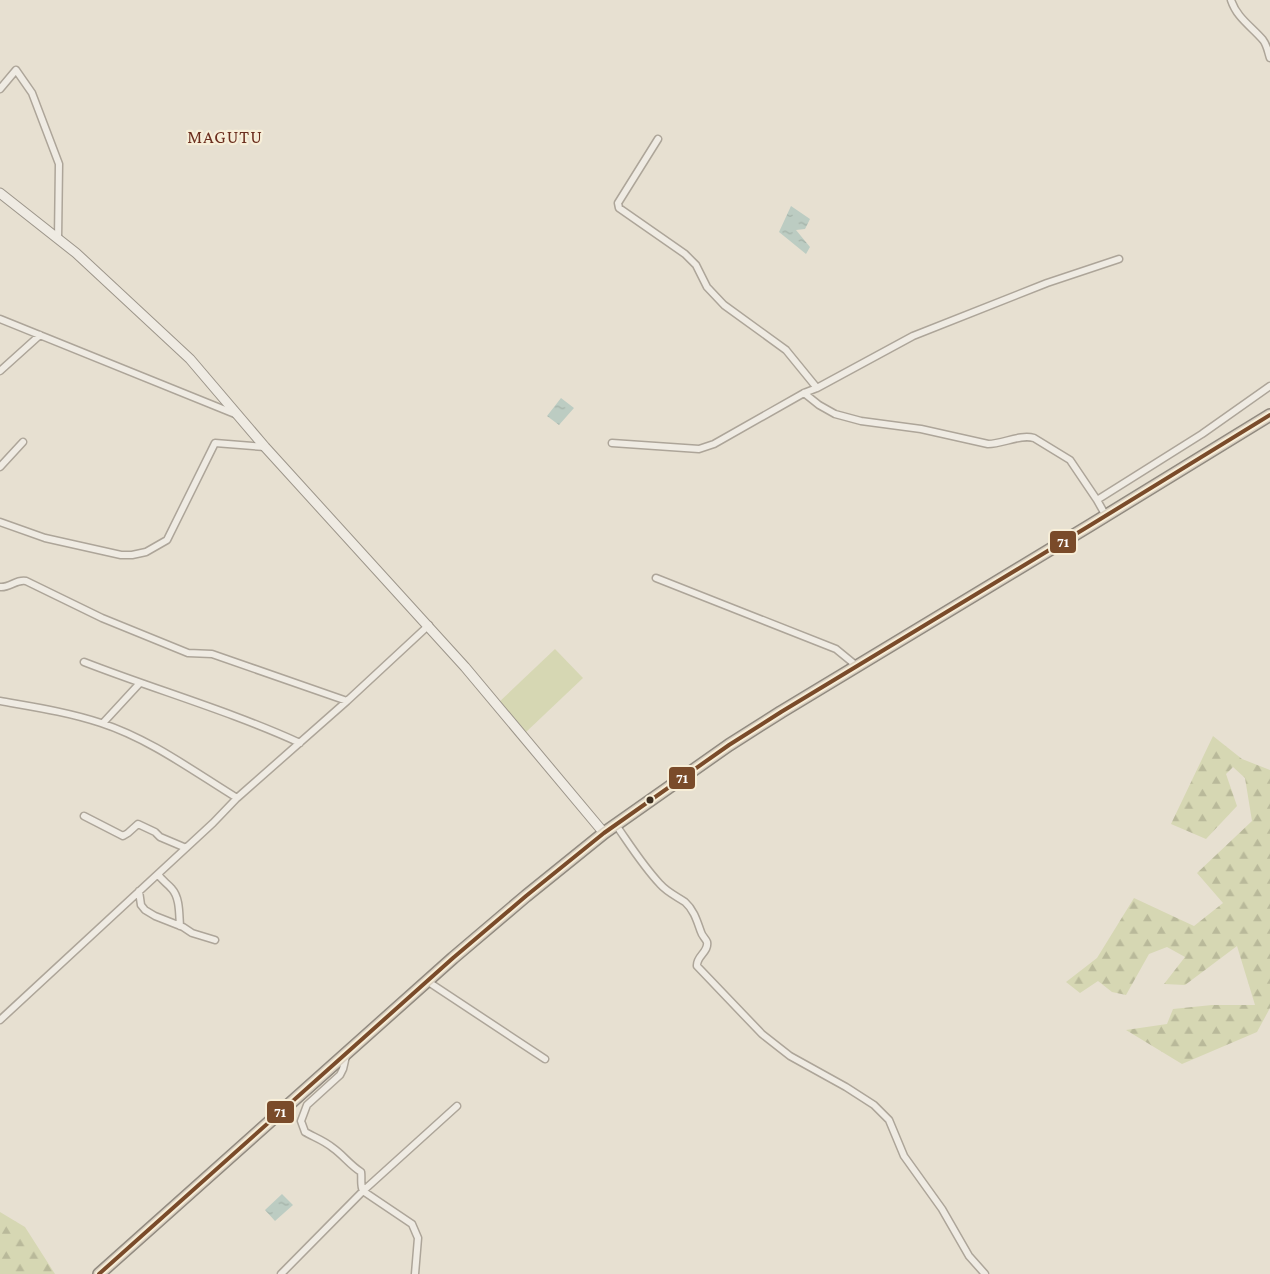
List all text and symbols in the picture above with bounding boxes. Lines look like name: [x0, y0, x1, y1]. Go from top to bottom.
district label: MAGUTU: [187, 127, 263, 147]
line badge: 71: [1049, 530, 1077, 554]
text: 71: [1057, 534, 1069, 550]
line badge: 71: [668, 766, 696, 790]
text: 71: [676, 770, 688, 786]
unlabelled marker: [645, 795, 655, 805]
line badge: 71: [266, 1100, 295, 1124]
text: 71: [274, 1104, 286, 1120]

